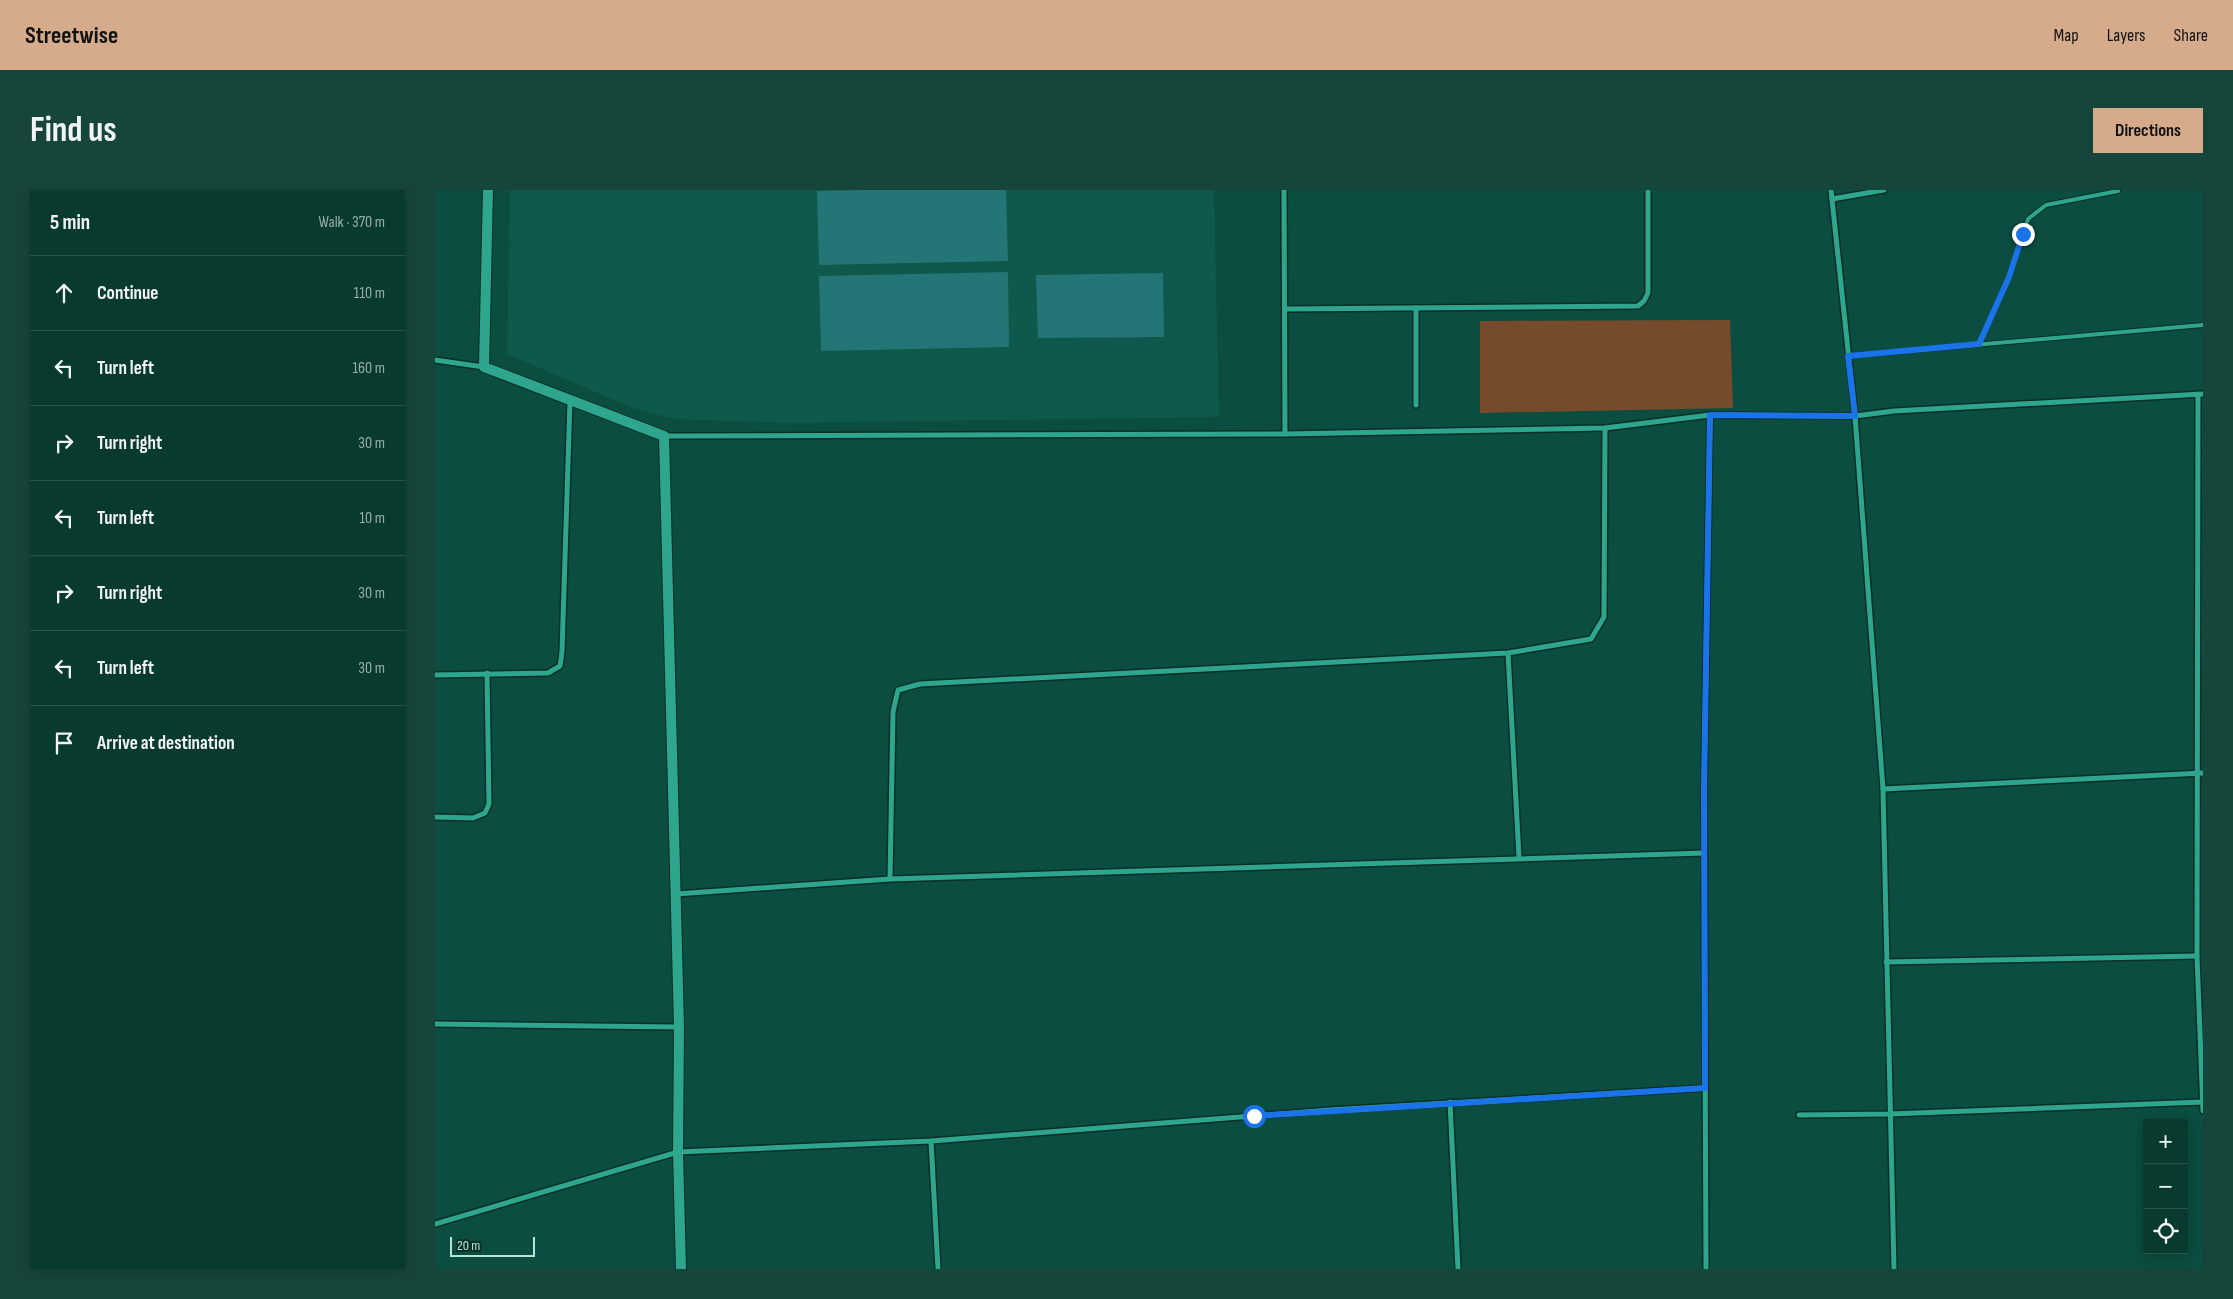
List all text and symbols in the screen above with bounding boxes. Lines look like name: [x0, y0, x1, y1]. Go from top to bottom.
text: Streetwise: [25, 21, 118, 50]
text: Map: [2054, 25, 2079, 46]
text: Layers: [2107, 25, 2146, 46]
text: Share: [2174, 25, 2208, 46]
button: Directions: [2093, 108, 2203, 153]
text: Find us: [30, 109, 117, 152]
text: 5 min: [50, 210, 90, 235]
text: Walk · 370 m: [318, 213, 385, 232]
route end: [2012, 223, 2035, 246]
icon: ahead: [50, 279, 78, 307]
text: Continue: [97, 282, 158, 305]
text: 110 m: [354, 284, 385, 303]
icon: left: [50, 354, 78, 382]
text: Turn left: [97, 357, 154, 380]
text: 160 m: [352, 359, 385, 378]
icon: right: [50, 429, 78, 457]
text: Turn right: [97, 432, 162, 455]
text: 30 m: [358, 434, 385, 453]
icon: left: [50, 504, 78, 532]
text: Turn left: [97, 507, 154, 530]
text: 10 m: [359, 509, 385, 528]
icon: right: [50, 579, 78, 607]
text: Turn right: [97, 582, 162, 605]
text: 30 m: [358, 584, 385, 603]
icon: left: [50, 654, 78, 682]
text: Turn left: [97, 657, 154, 680]
text: 30 m: [358, 659, 385, 678]
icon: arrive: [50, 729, 78, 757]
text: Arrive at destination: [97, 732, 235, 755]
route start: [1243, 1105, 1266, 1128]
map controls: [2143, 1119, 2188, 1254]
button: +: [2143, 1119, 2188, 1164]
button: −: [2143, 1164, 2188, 1209]
button: locate: [2143, 1209, 2188, 1254]
scale bar: [450, 1234, 535, 1257]
text: 20 m: [457, 1237, 480, 1254]

